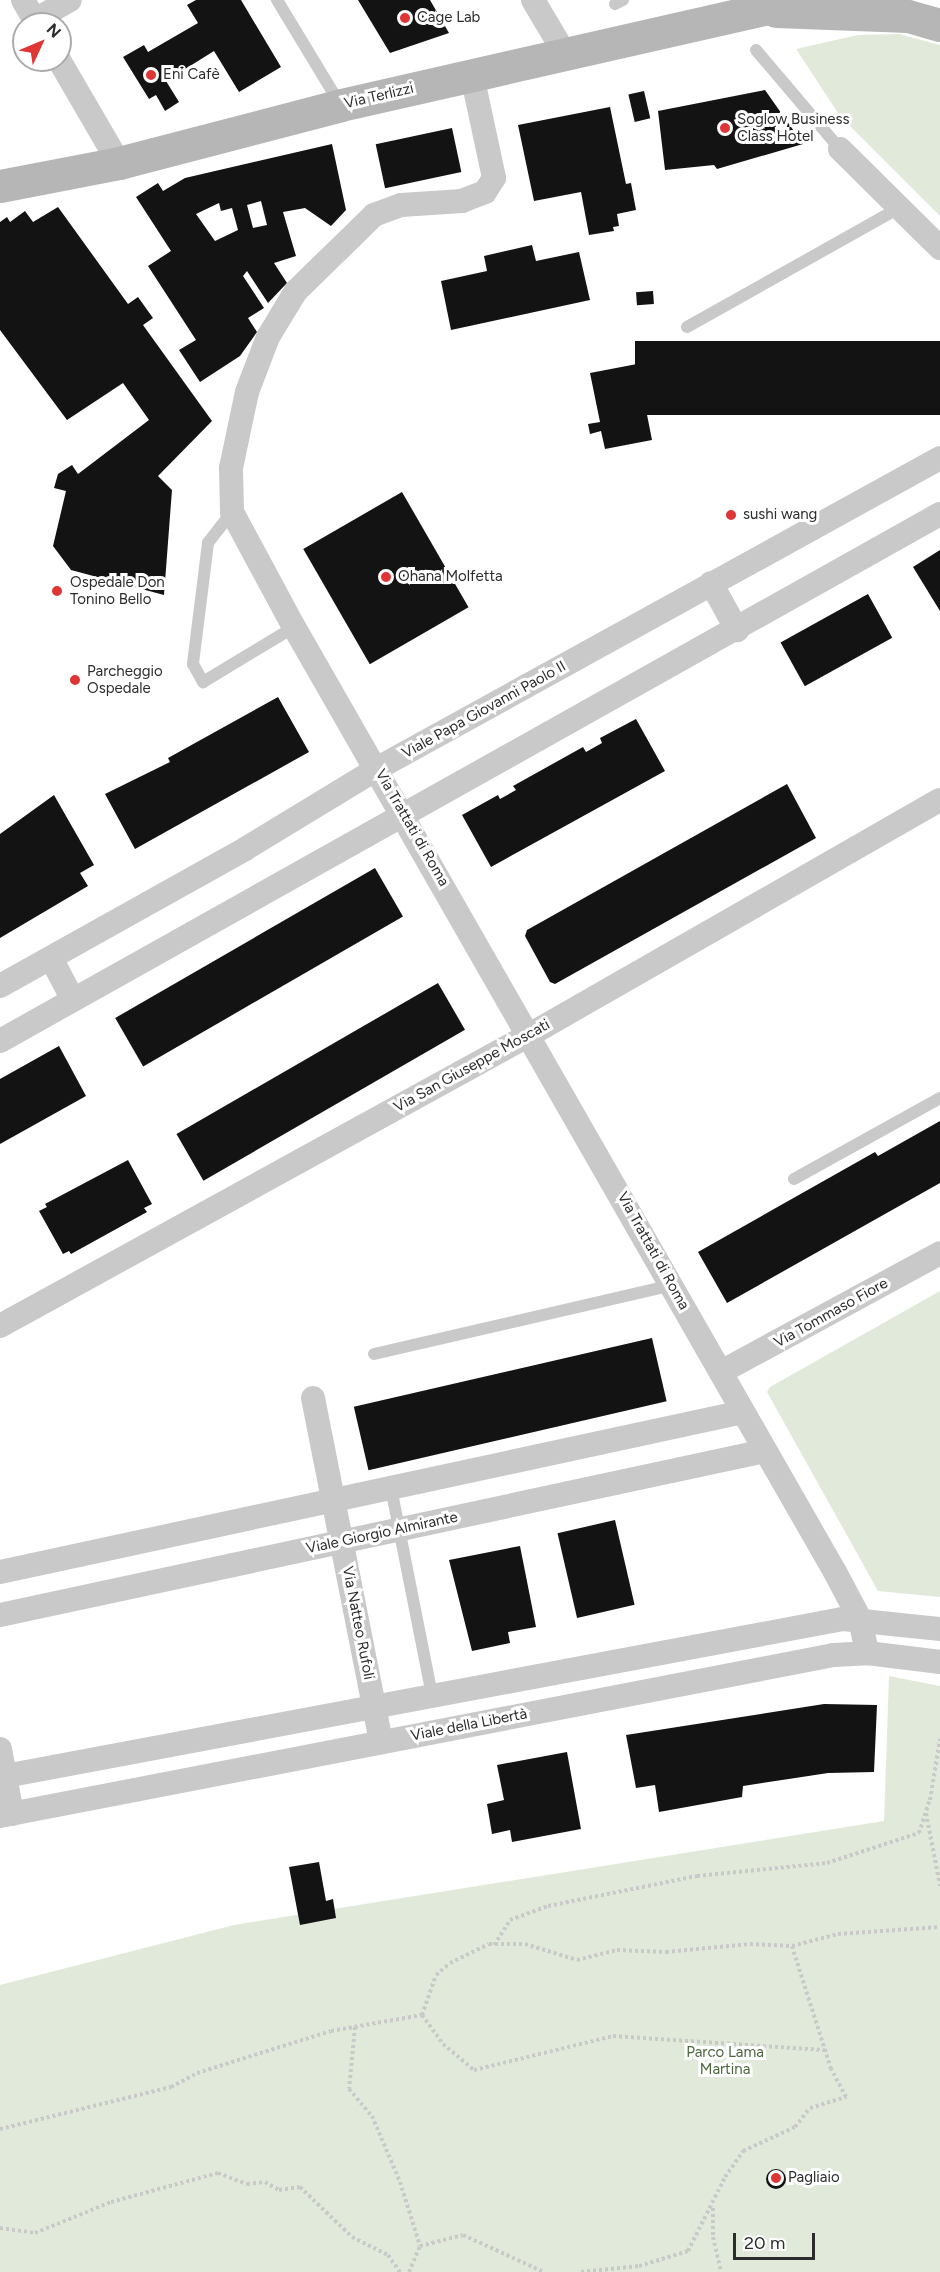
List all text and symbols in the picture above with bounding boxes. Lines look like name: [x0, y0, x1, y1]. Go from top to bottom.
place label: Cage Lab: [417, 9, 480, 27]
marker: Cage Lab: [398, 11, 412, 25]
north arrow: [12, 12, 72, 72]
text: N: [43, 19, 65, 42]
place label: Eni Cafè: [163, 66, 220, 84]
marker: Eni Cafè: [144, 68, 158, 82]
street label: Via Terlizzi: [342, 79, 416, 113]
place label: Soglow Business Class Hotel: [737, 110, 850, 145]
marker: Soglow Business Class Hotel: [718, 121, 732, 135]
place label: sushi wang: [743, 506, 817, 524]
marker: sushi wang: [724, 508, 738, 522]
place label: Ohana Molfetta: [398, 568, 503, 586]
marker: Ohana Molfetta: [379, 570, 393, 584]
place label: Ospedale Don Tonino Bello: [70, 573, 165, 608]
marker: Ospedale Don Tonino Bello: [48, 582, 66, 600]
street label: Viale Papa Giovanni Paolo II: [399, 657, 569, 763]
place label: Parcheggio Ospedale: [87, 662, 163, 697]
marker: Parcheggio Ospedale: [68, 673, 82, 687]
street label: Via Trattati di Roma: [371, 766, 453, 890]
street label: Via San Giuseppe Moscati: [391, 1016, 553, 1116]
street label: Via Trattati di Roma: [613, 1189, 693, 1313]
street label: Via Tommaso Fiore: [771, 1274, 891, 1352]
street label: Viale Giorgio Almirante: [304, 1508, 460, 1558]
street label: Via Natteo Rufoli: [338, 1565, 378, 1681]
street label: Viale della Libertà: [409, 1705, 529, 1745]
park label: Parco Lama Martina: [686, 2043, 764, 2078]
place label: Pagliaio: [788, 2169, 840, 2187]
marker: Pagliaio: [769, 2171, 783, 2185]
scale bar: [736, 2221, 818, 2259]
text: 20 m: [744, 2232, 785, 2254]

